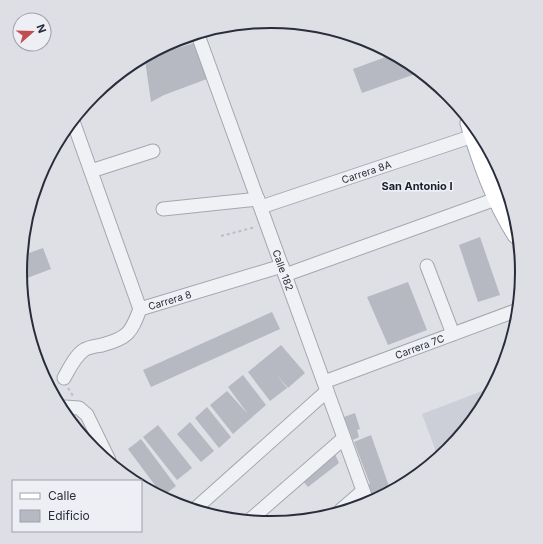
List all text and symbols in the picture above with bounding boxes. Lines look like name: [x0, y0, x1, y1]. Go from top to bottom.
north arrow: [12, 12, 52, 52]
text: N: [33, 22, 49, 35]
street label: Carrera 8A: [340, 158, 393, 186]
district label: San Antonio I: [381, 179, 453, 193]
street label: Calle 182: [270, 248, 296, 292]
street label: Carrera 8: [147, 288, 193, 312]
street label: Carrera 7C: [393, 332, 446, 361]
legend: [12, 480, 142, 532]
text: Calle: [48, 488, 76, 503]
text: Edificio: [48, 508, 90, 523]

